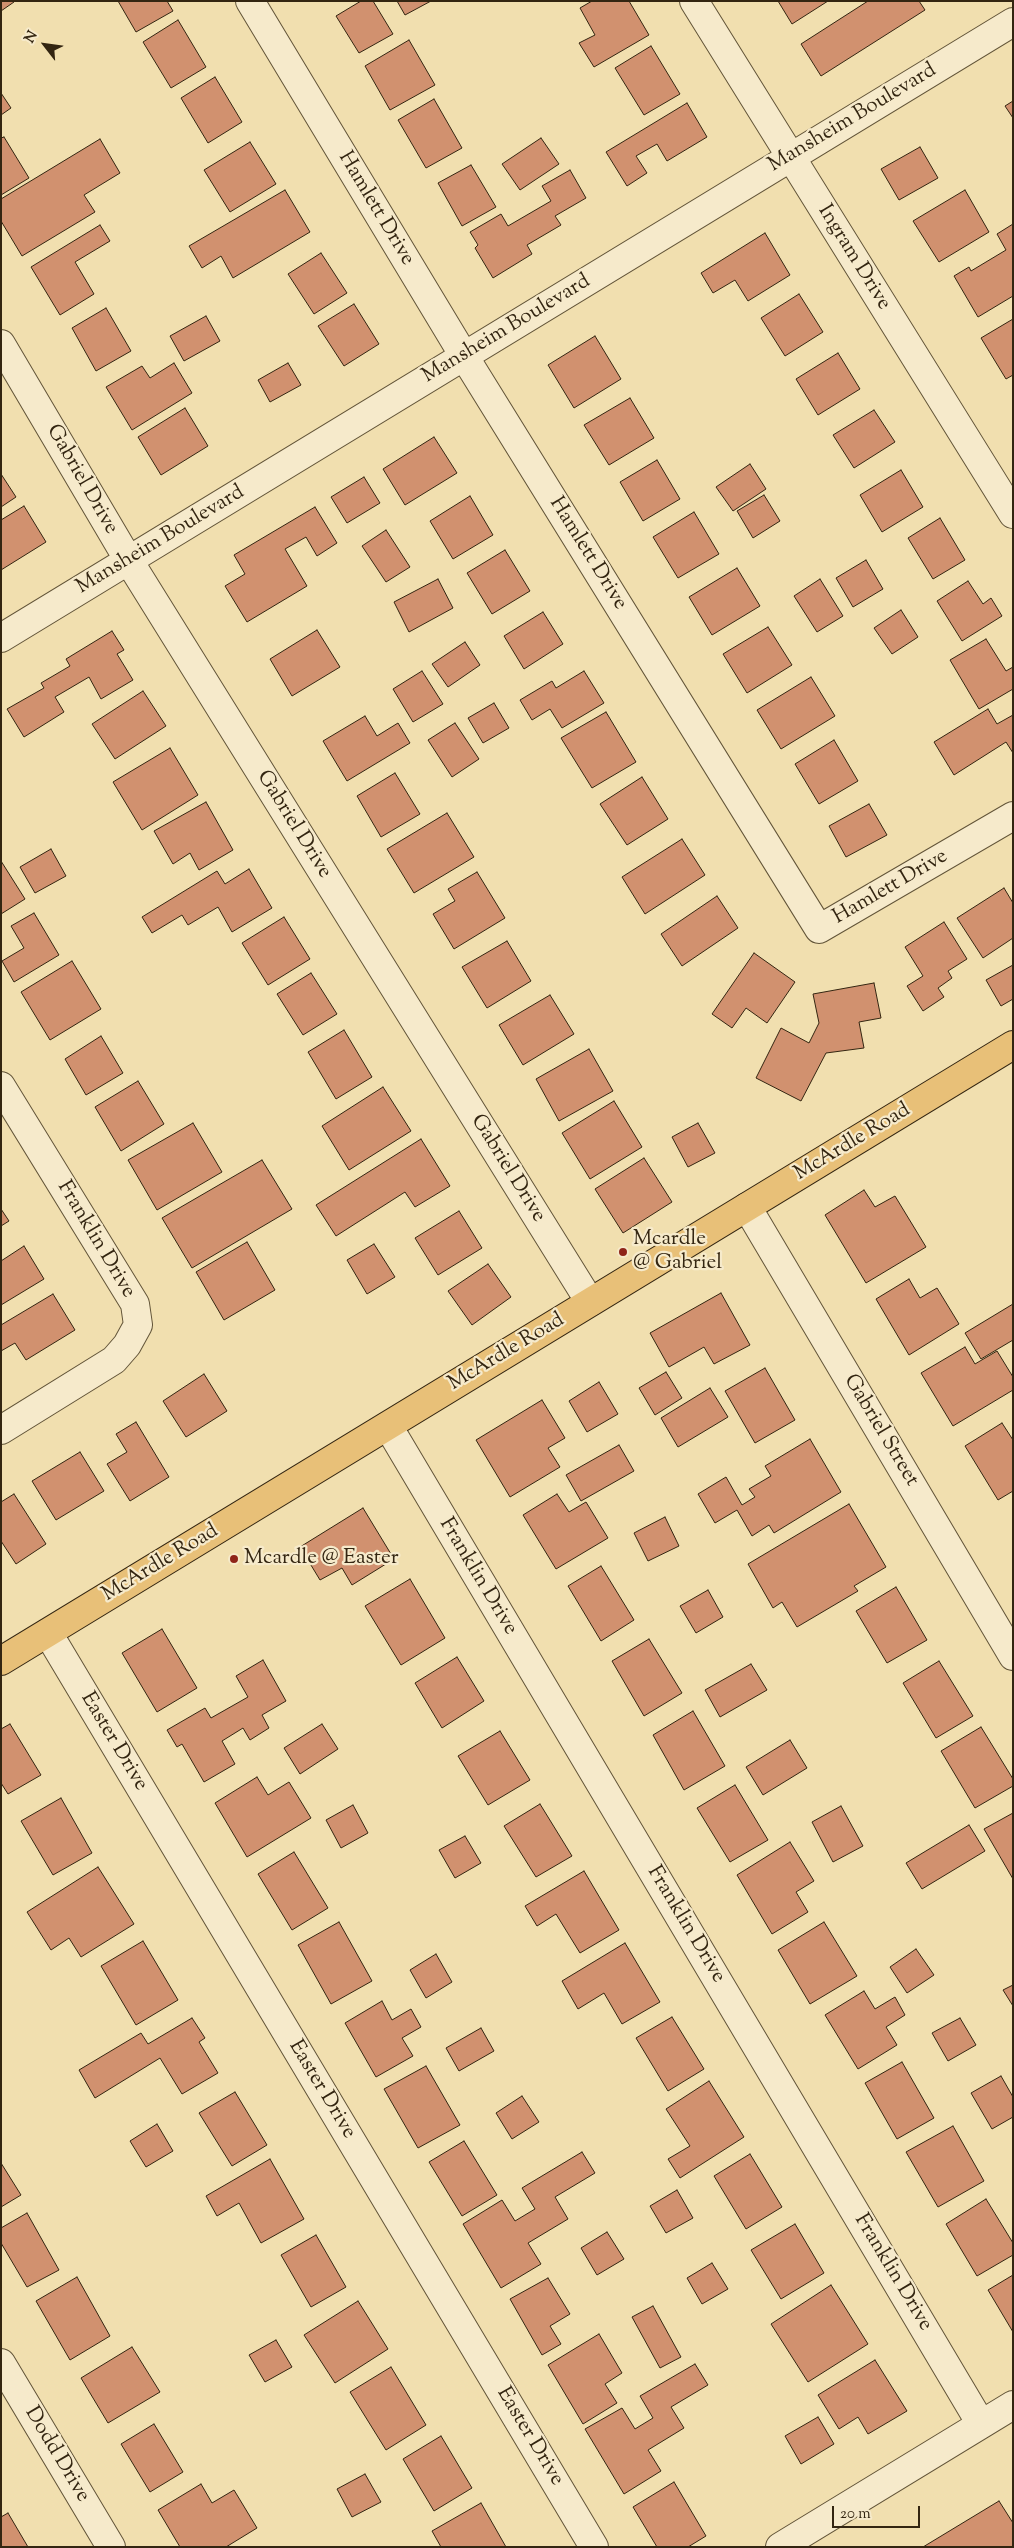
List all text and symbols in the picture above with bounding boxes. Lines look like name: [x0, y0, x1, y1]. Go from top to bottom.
north arrow: [20, 20, 70, 70]
text: N: [21, 28, 43, 47]
street label: Mansheim Boulevard: [764, 59, 942, 179]
street label: Hamlett Drive: [331, 148, 419, 270]
street label: Ingram Drive: [811, 201, 895, 315]
street label: Mansheim Boulevard: [418, 270, 596, 390]
street label: Gabriel Drive: [39, 421, 123, 539]
street label: Mansheim Boulevard: [72, 481, 250, 601]
street label: Hamlett Drive: [542, 493, 632, 615]
street label: Gabriel Drive: [250, 766, 336, 884]
street label: Hamlett Drive: [829, 845, 953, 931]
street label: McArdle Road: [790, 1098, 916, 1188]
street label: Gabriel Drive: [464, 1110, 550, 1228]
street label: Franklin Drive: [50, 1177, 140, 1303]
place label: Mcardle @ Gabriel: [633, 1227, 722, 1277]
marker: Mcardle @ Gabriel: [617, 1246, 629, 1258]
street label: McArdle Road: [444, 1308, 570, 1398]
street label: Gabriel Street: [837, 1370, 923, 1492]
street label: Franklin Drive: [432, 1514, 522, 1640]
street label: McArdle Road: [98, 1519, 224, 1609]
place label: Mcardle @ Easter: [244, 1546, 399, 1572]
marker: Mcardle @ Easter: [228, 1553, 240, 1565]
street label: Easter Drive: [74, 1688, 152, 1796]
street label: Franklin Drive: [640, 1862, 730, 1988]
street label: Easter Drive: [282, 2036, 360, 2144]
street label: Franklin Drive: [847, 2210, 937, 2336]
street label: Easter Drive: [490, 2383, 568, 2491]
street label: Dodd Drive: [18, 2403, 94, 2507]
scale bar: [834, 2496, 922, 2528]
text: 20 m: [840, 2504, 871, 2525]

